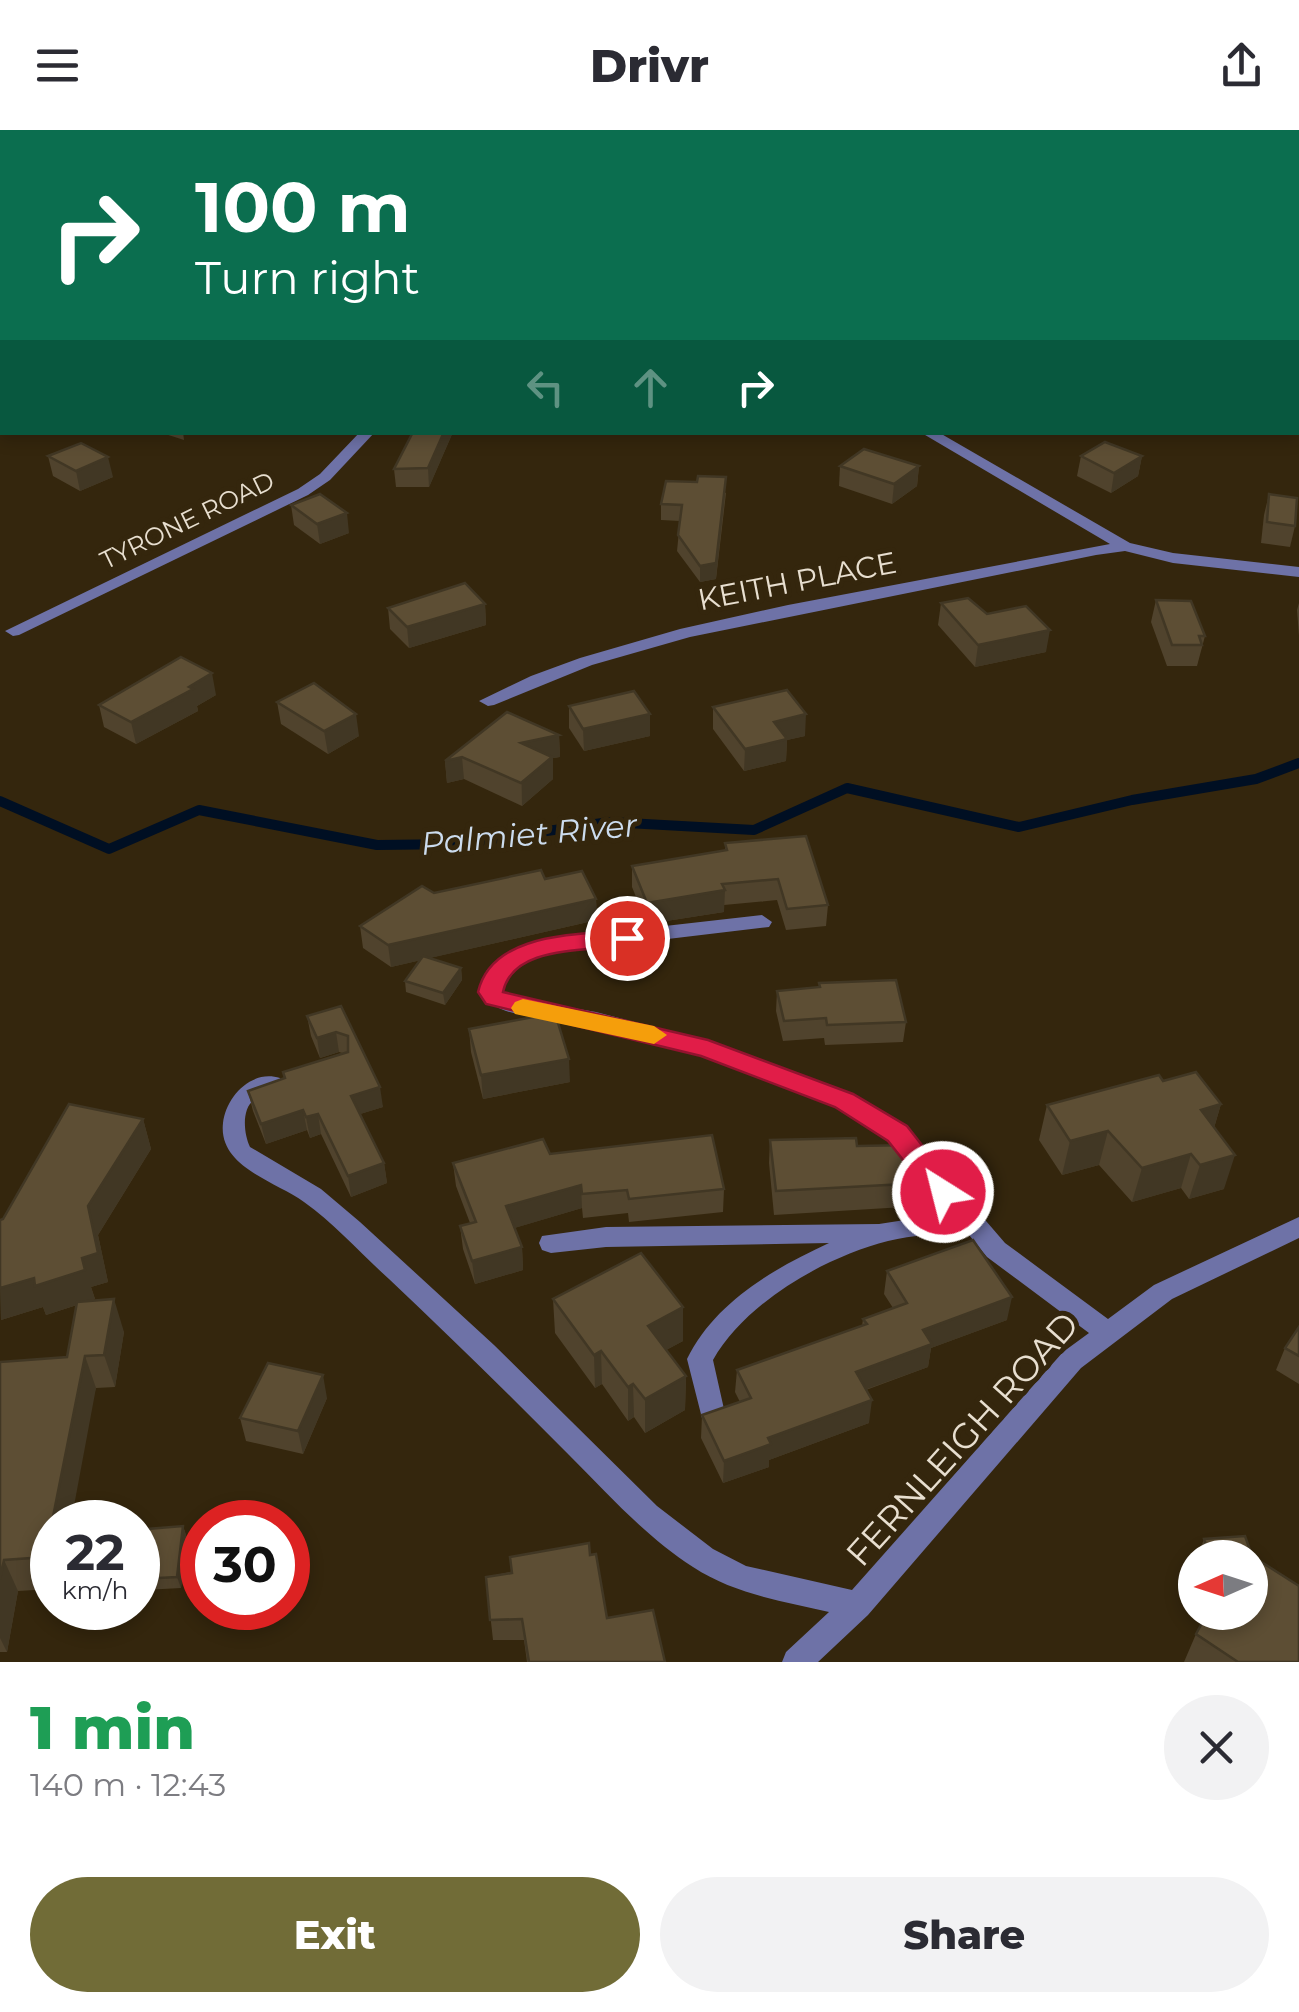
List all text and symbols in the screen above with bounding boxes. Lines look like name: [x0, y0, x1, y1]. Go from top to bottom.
icon: menu: [30, 38, 85, 93]
text: Drivr: [590, 38, 709, 93]
icon: share: [1214, 38, 1269, 93]
text: 100 m: [195, 164, 411, 250]
icon: right: [30, 170, 160, 300]
text: Turn right: [195, 250, 420, 305]
icon: left: [518, 360, 573, 415]
icon: ahead: [623, 360, 678, 415]
icon: right: [728, 360, 783, 415]
street label: TYRONE ROAD: [95, 465, 279, 575]
street label: KEITH PLACE: [695, 544, 899, 618]
water label: Palmiet River: [419, 805, 640, 863]
pin: [585, 896, 670, 981]
icon: arrive: [600, 911, 655, 966]
position arrow: [891, 1140, 995, 1244]
street label: FERNLEIGH ROAD: [837, 1303, 1087, 1575]
speed limit sign: 30: [180, 1500, 310, 1630]
text: 22: [66, 1522, 125, 1583]
north arrow: [1178, 1540, 1268, 1630]
map controls: [1178, 1540, 1268, 1630]
text: km/h: [62, 1575, 128, 1605]
text: 1 min: [30, 1691, 195, 1764]
button: close: [1164, 1695, 1269, 1800]
text: 140 m · 12:43: [30, 1765, 226, 1804]
button: Exit: [30, 1877, 640, 1992]
button: Share: [660, 1877, 1269, 1992]

